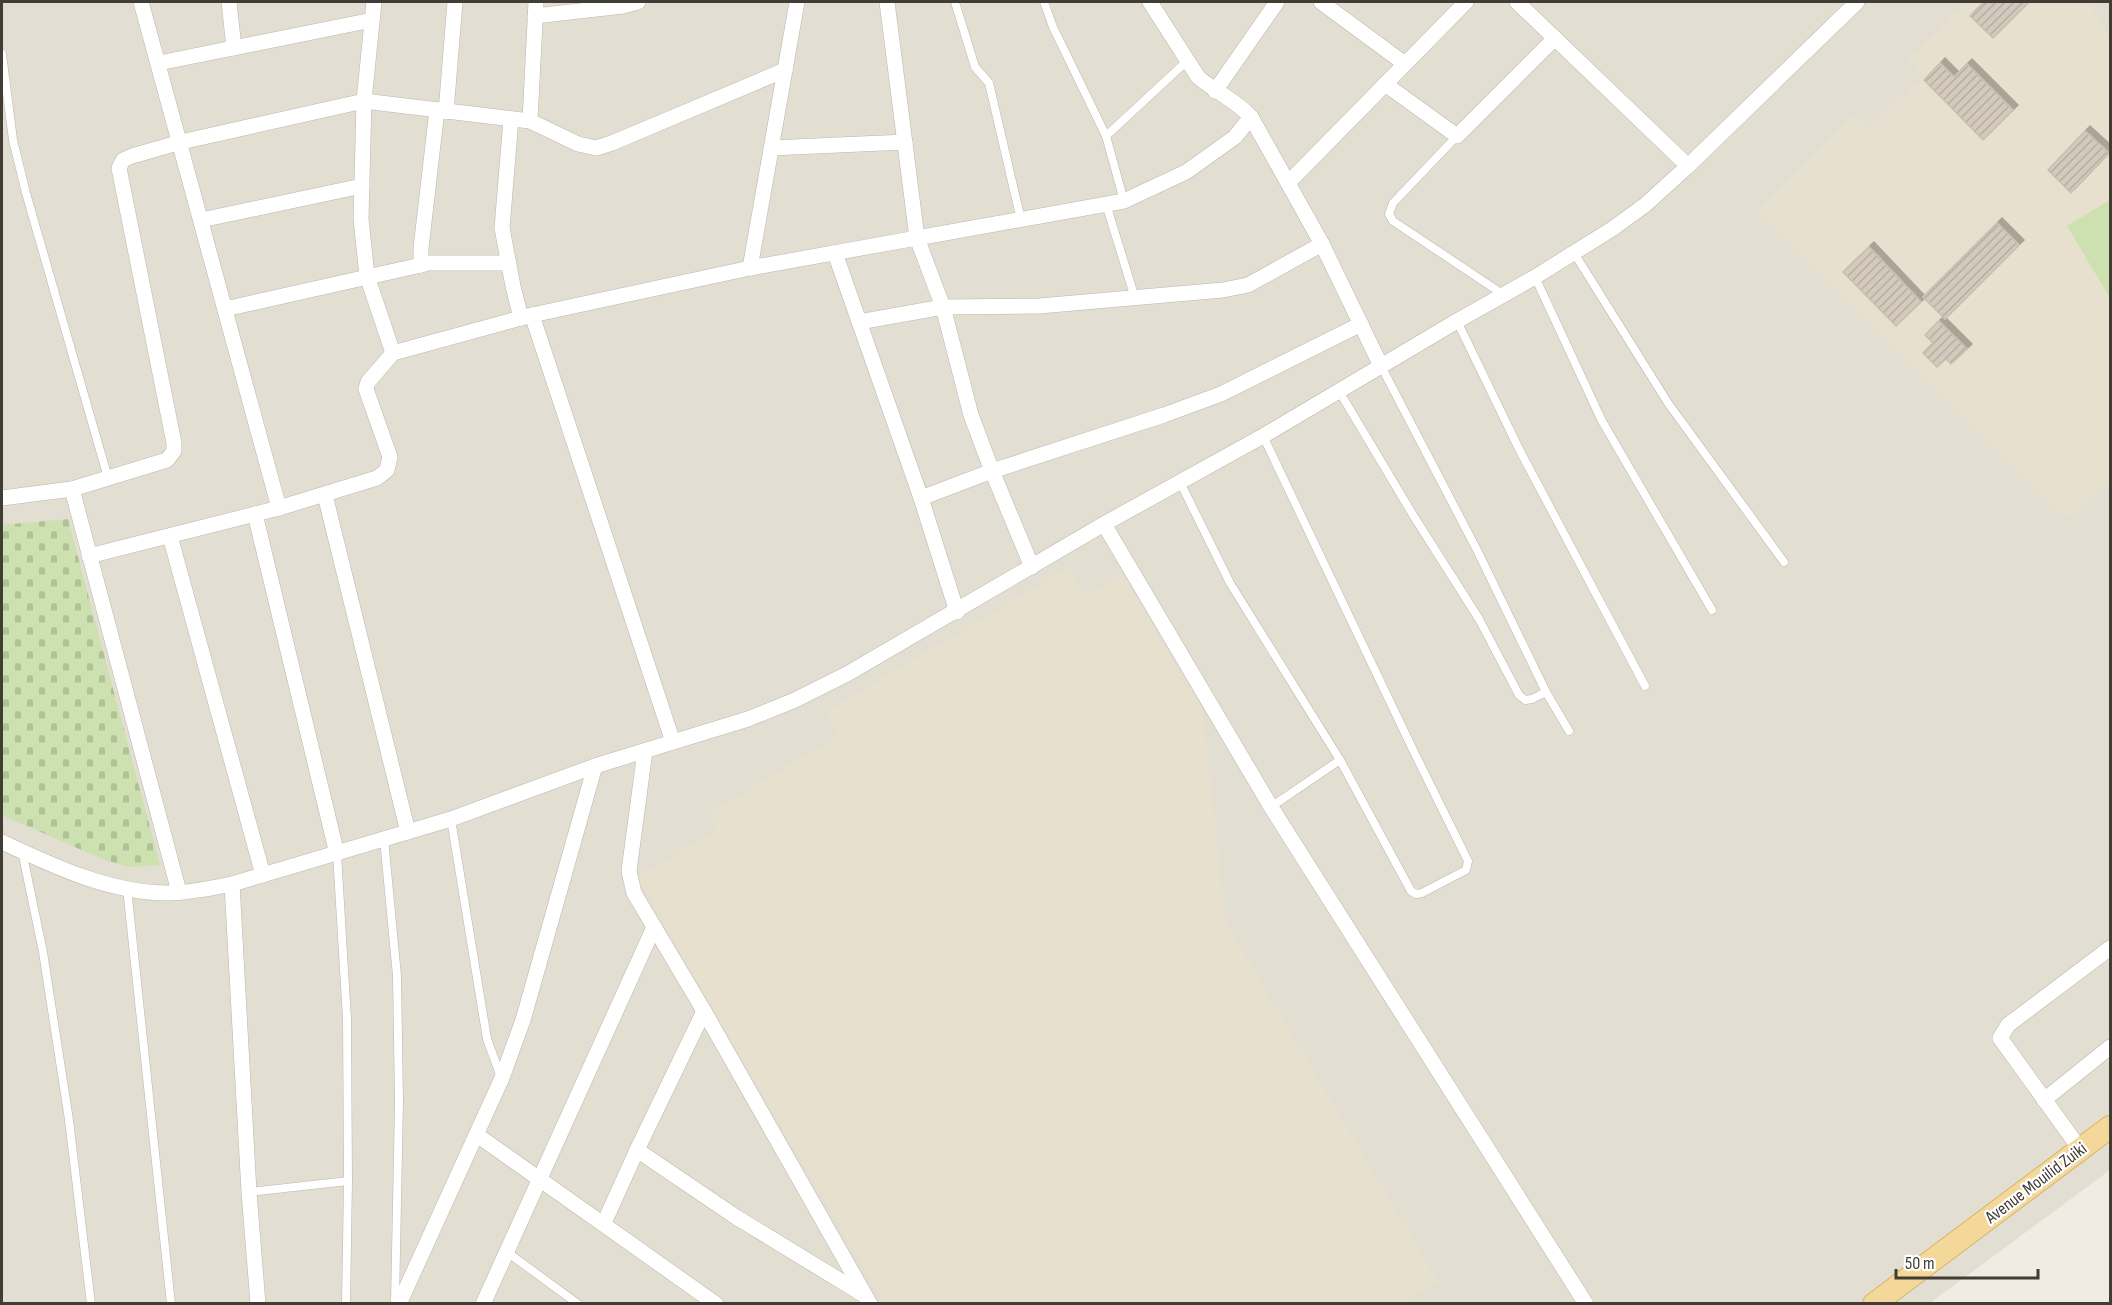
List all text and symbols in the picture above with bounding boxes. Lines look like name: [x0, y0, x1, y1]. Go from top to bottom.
street label: Avenue Mouilid Zuiki: [1980, 1138, 2091, 1229]
scale bar: [1896, 1242, 2038, 1280]
text: 50 m: [1905, 1253, 1935, 1274]

